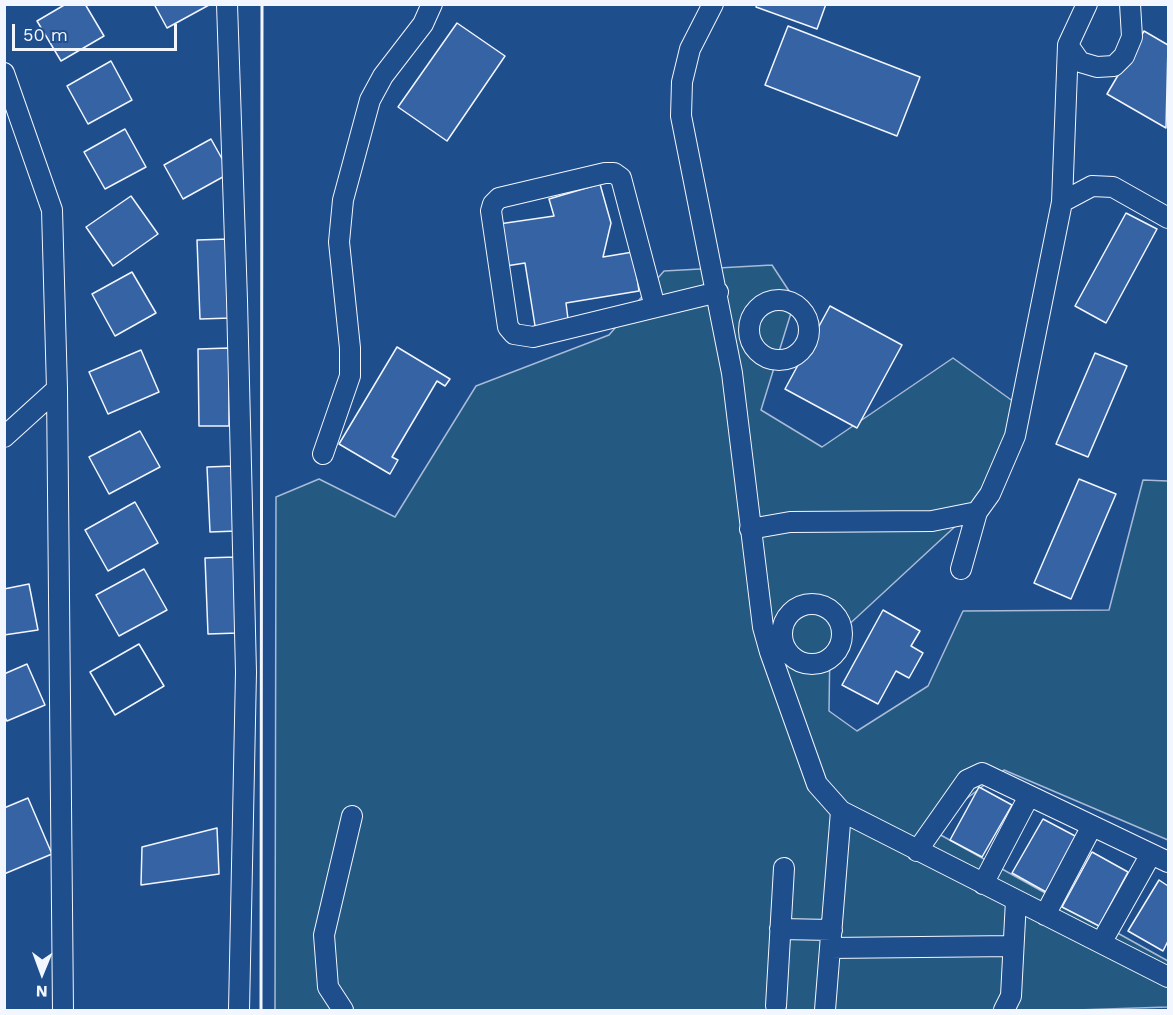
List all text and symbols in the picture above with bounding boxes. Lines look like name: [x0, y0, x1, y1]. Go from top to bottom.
scale bar: [15, 12, 180, 50]
text: 50 m: [23, 24, 68, 45]
north arrow: [12, 943, 72, 1003]
text: N: [36, 982, 48, 1001]

